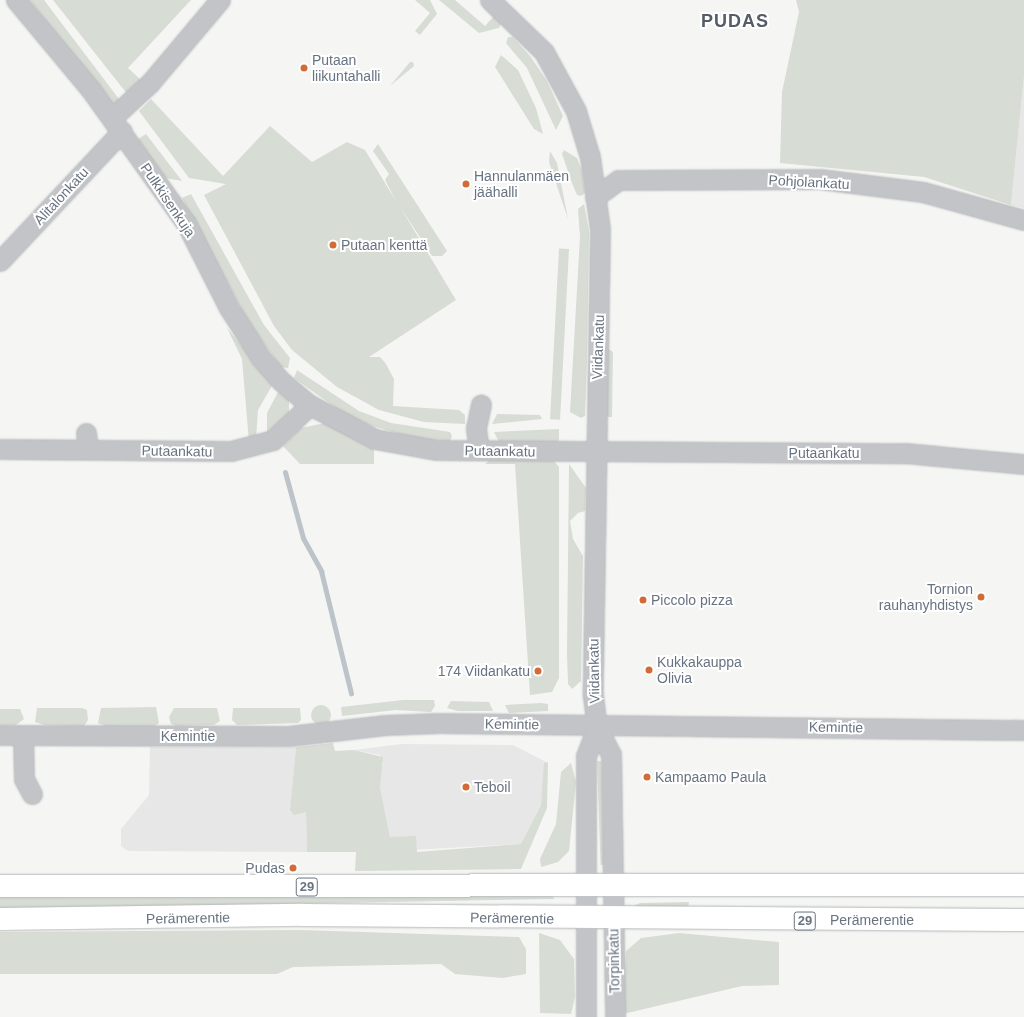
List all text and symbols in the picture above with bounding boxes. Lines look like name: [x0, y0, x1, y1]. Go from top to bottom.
district label: PUDAS: [701, 10, 769, 32]
place label: Putaan liikuntahalli: [312, 52, 380, 84]
marker: Putaan liikuntahalli: [299, 63, 309, 73]
street label: Pulkkisenkuja: [137, 160, 199, 240]
street label: Alitalonkatu: [30, 164, 92, 228]
place label: Hannulanmäen jäähalli: [474, 168, 569, 200]
street label: Pohjolankatu: [768, 171, 850, 193]
marker: Hannulanmäen jäähalli: [461, 179, 471, 189]
place label: Putaan kenttä: [341, 237, 427, 253]
marker: Putaan kenttä: [328, 240, 338, 250]
street label: Viidankatu: [588, 314, 608, 380]
street label: Putaankatu: [141, 442, 213, 460]
street label: Putaankatu: [464, 442, 536, 460]
street label: Putaankatu: [789, 445, 859, 461]
place label: Tornion rauhanyhdistys: [879, 581, 973, 614]
place label: Piccolo pizza: [651, 592, 733, 608]
marker: Tornion rauhanyhdistys: [976, 592, 986, 602]
marker: Piccolo pizza: [638, 595, 648, 605]
street label: Viidankatu: [585, 638, 603, 704]
place label: Kukkakauppa Olivia: [657, 654, 742, 686]
place label: 174 Viidankatu: [438, 663, 530, 679]
marker: Kukkakauppa Olivia: [644, 665, 654, 675]
marker: 174 Viidankatu: [533, 666, 543, 676]
street label: Kemintie: [485, 715, 539, 733]
street label: Kemintie: [809, 718, 863, 736]
street label: Kemintie: [161, 728, 215, 744]
place label: Kampaamo Paula: [655, 769, 766, 785]
marker: Kampaamo Paula: [642, 772, 652, 782]
place label: Teboil: [474, 779, 511, 795]
marker: Teboil: [461, 782, 471, 792]
place label: Pudas: [245, 860, 285, 876]
marker: Pudas: [288, 863, 298, 873]
road number: 29: [295, 876, 319, 898]
street label: Perämerentie: [146, 909, 230, 927]
street label: Perämerentie: [470, 909, 554, 927]
road number: 29: [793, 910, 817, 932]
street label: Perämerentie: [830, 912, 914, 928]
street label: Torpinkatu: [605, 929, 623, 993]

